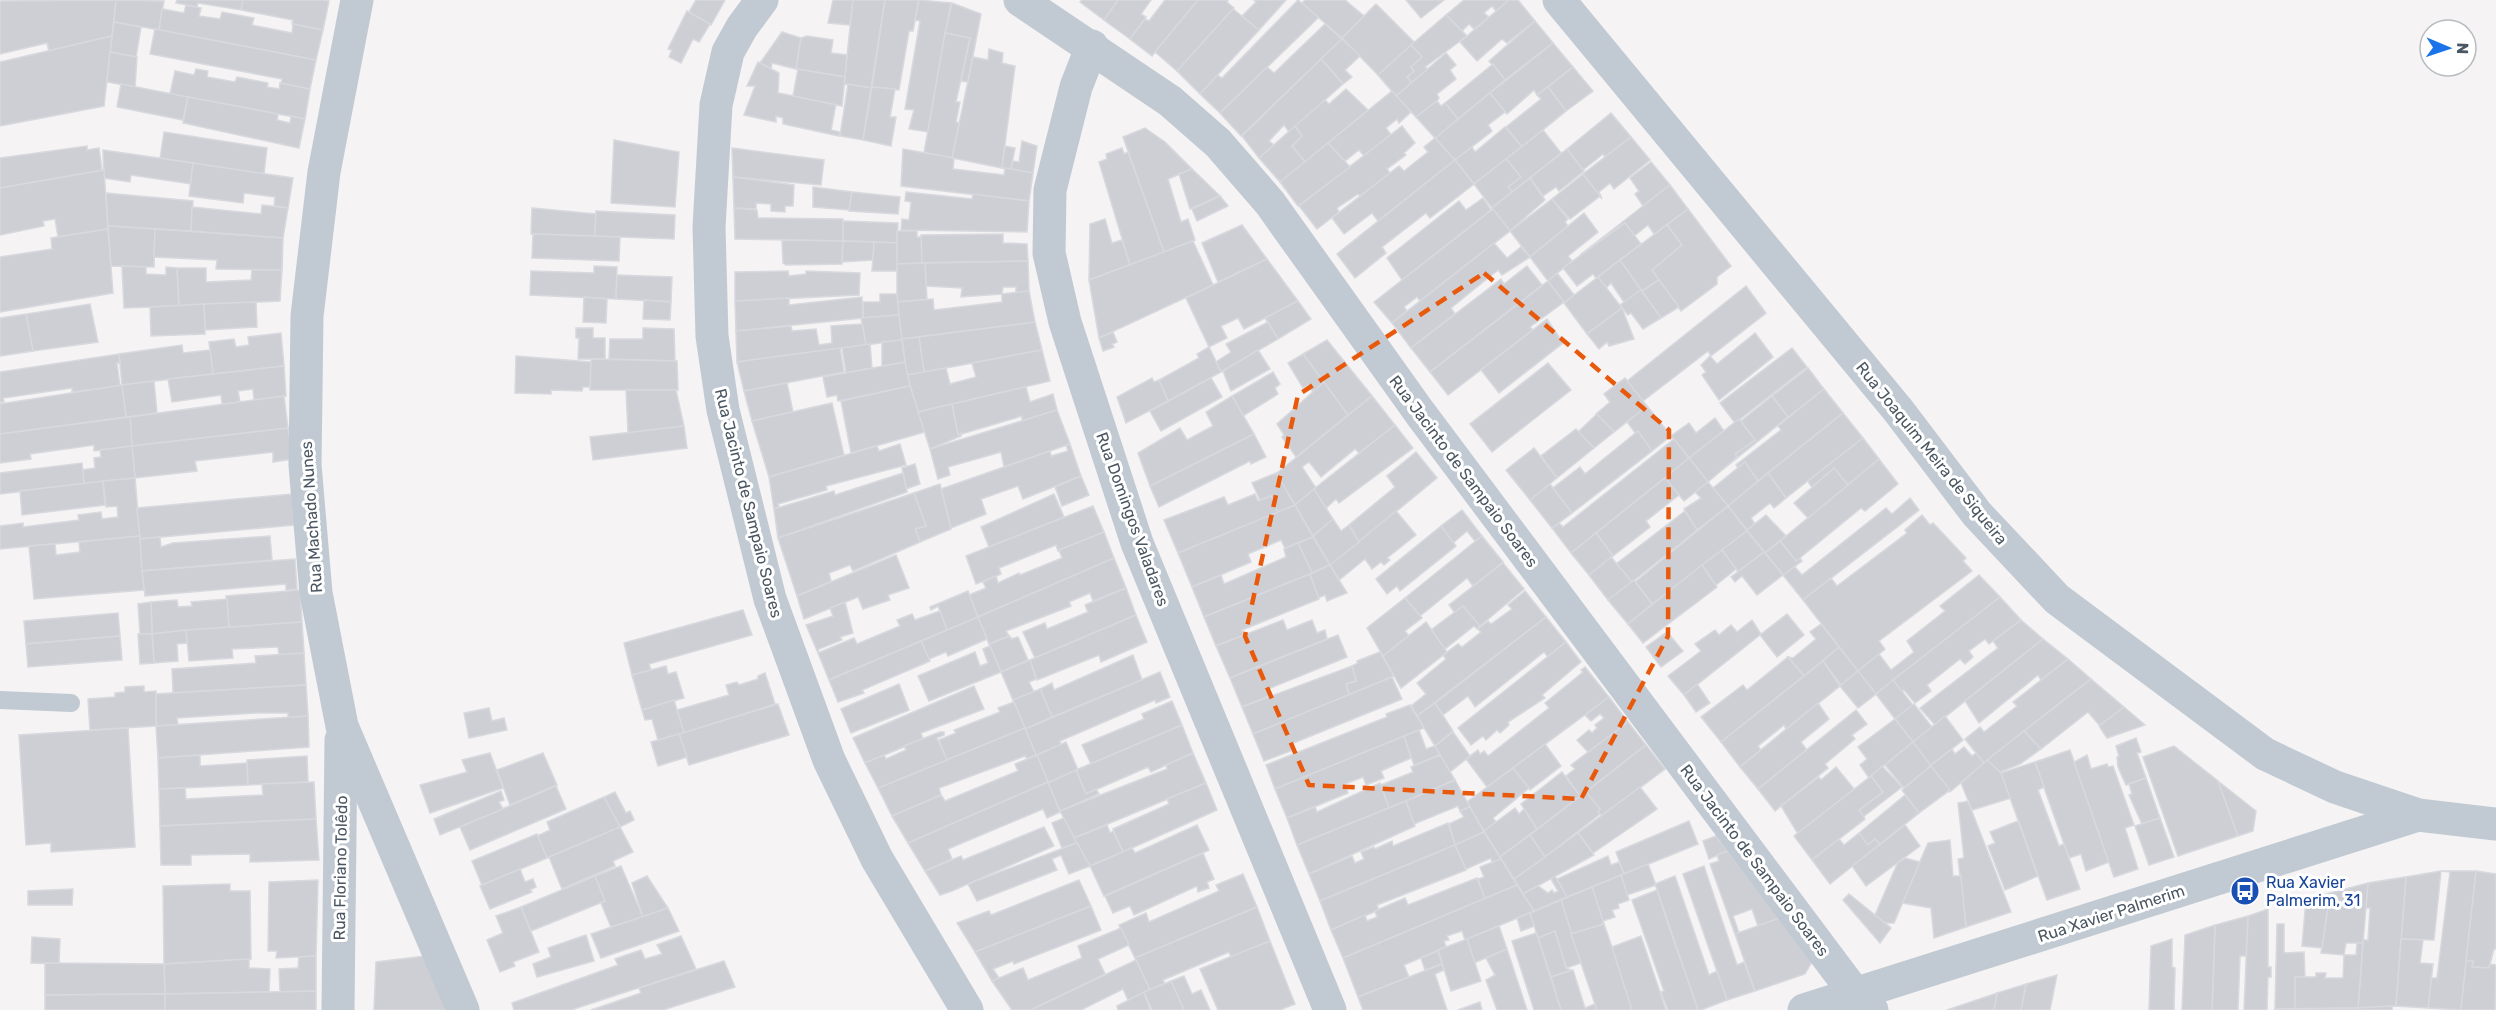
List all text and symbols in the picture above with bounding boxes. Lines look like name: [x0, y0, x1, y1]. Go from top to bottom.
north arrow: [2418, 18, 2478, 78]
text: N: [2453, 42, 2472, 55]
street label: Rua Joaquim Meira de Siqueira: [1852, 358, 2011, 548]
street label: Rua Jacinto de Sampaio Soares: [1385, 372, 1542, 571]
street label: Rua Jacinto de Sampaio Soares: [711, 387, 786, 620]
street label: Rua Domingos Valadares: [1092, 430, 1173, 609]
street label: Rua Machado Nunes: [297, 440, 326, 593]
street label: Rua Jacinto de Sampaio Soares: [1676, 761, 1833, 960]
street label: Rua Floriano Tolêdo: [330, 795, 351, 941]
place label: Rua Xavier Palmerim, 31: [2266, 873, 2360, 910]
bus stop icon: Rua Xavier Palmerim, 31: [2229, 875, 2261, 907]
street label: Rua Xavier Palmerim: [2035, 881, 2187, 946]

